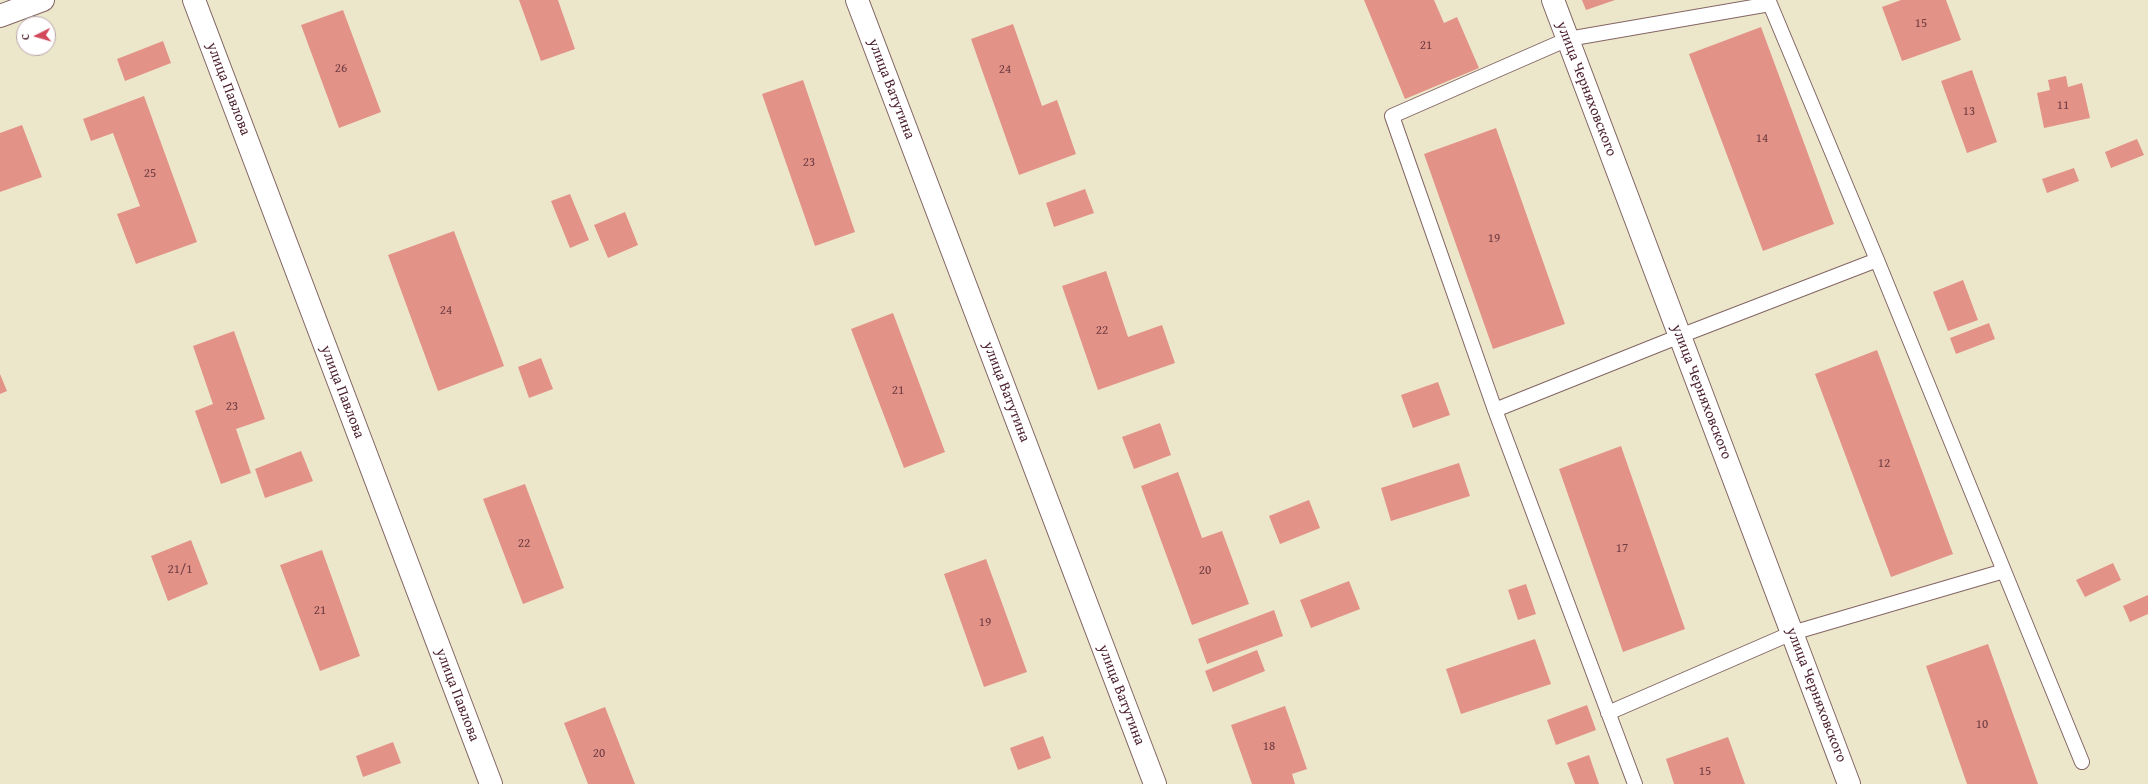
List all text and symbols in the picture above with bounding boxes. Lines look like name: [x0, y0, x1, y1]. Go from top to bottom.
north arrow: [16, 16, 56, 56]
house number: 15: [1915, 16, 1927, 32]
street label: улица Черняховского: [1552, 19, 1620, 159]
text: С: [17, 33, 33, 41]
street label: улица Ватутина: [864, 36, 918, 142]
house number: 21: [1420, 38, 1432, 54]
street label: улица Павлова: [202, 40, 254, 138]
house number: 26: [335, 61, 347, 77]
house number: 24: [999, 62, 1011, 78]
house number: 11: [2057, 98, 2069, 114]
house number: 13: [1963, 104, 1975, 120]
house number: 14: [1756, 131, 1768, 147]
house number: 23: [803, 155, 815, 171]
house number: 25: [144, 166, 156, 182]
house number: 19: [1488, 231, 1500, 247]
house number: 24: [440, 303, 452, 319]
street label: улица Черняховского: [1667, 322, 1735, 462]
house number: 22: [1096, 323, 1108, 339]
street label: улица Ватутина: [979, 339, 1033, 445]
street label: улица Павлова: [316, 343, 368, 441]
house number: 21: [892, 383, 904, 399]
house number: 23: [226, 399, 238, 415]
house number: 12: [1878, 456, 1890, 472]
house number: 22: [518, 536, 530, 552]
house number: 17: [1616, 541, 1628, 557]
house number: 21/1: [168, 562, 192, 578]
house number: 20: [1199, 563, 1211, 579]
house number: 21: [314, 603, 326, 619]
house number: 19: [979, 615, 991, 631]
street label: улица Черняховского: [1782, 625, 1850, 765]
street label: улица Ватутина: [1094, 642, 1148, 748]
street label: улица Павлова: [431, 646, 483, 744]
house number: 10: [1976, 717, 1988, 733]
house number: 18: [1263, 739, 1275, 755]
house number: 20: [593, 746, 605, 762]
house number: 15: [1699, 764, 1711, 780]

